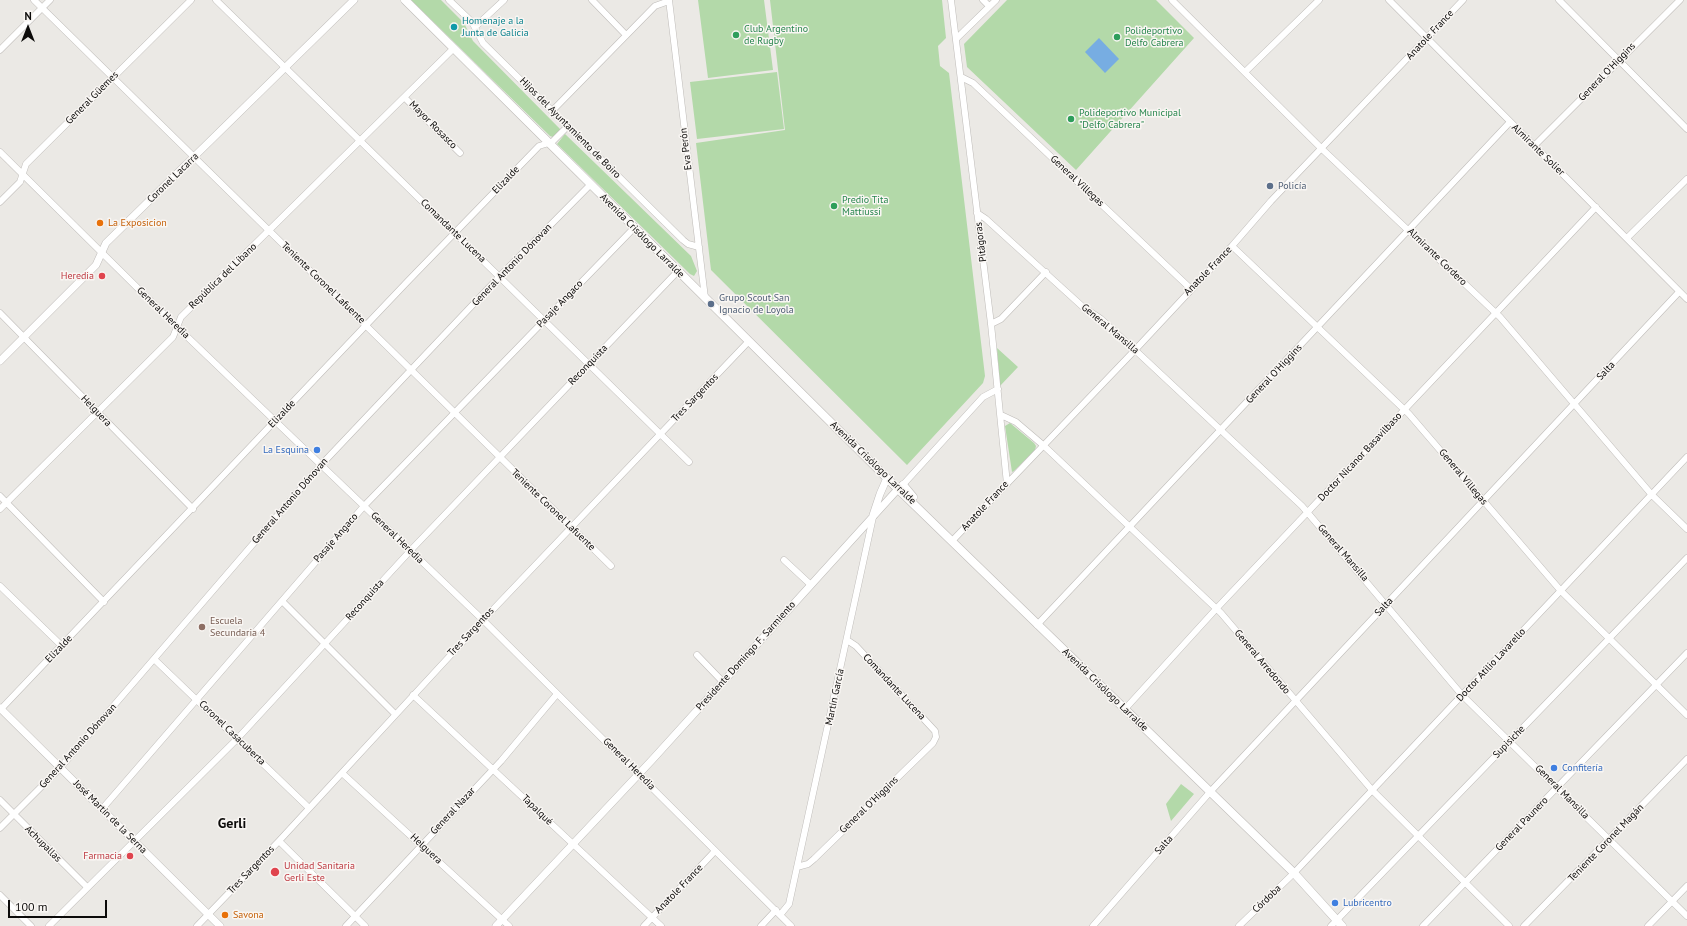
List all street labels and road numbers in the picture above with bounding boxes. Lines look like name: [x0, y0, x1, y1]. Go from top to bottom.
street label: Anatole France: [1404, 8, 1456, 62]
street label: General O'Higgins: [1576, 40, 1638, 104]
street label: General Güemes: [63, 69, 121, 127]
street label: Hijos del Ayuntamiento de Boiro: [517, 75, 623, 181]
street label: Mayor Rosasco: [407, 99, 459, 151]
street label: Almirante Solier: [1509, 122, 1567, 178]
street label: Eva Perón: [677, 127, 695, 171]
street label: Coronel Lacarra: [145, 150, 201, 206]
street label: General Villegas: [1048, 153, 1106, 209]
street label: Elizalde: [490, 164, 522, 196]
street label: Avenida Crisólogo Larralde: [597, 191, 687, 281]
street label: Comandante Lucena: [418, 197, 488, 265]
street label: General Antonio Dónovan: [470, 221, 554, 309]
street label: Pitágoras: [973, 221, 989, 263]
street label: Almirante Cordero: [1405, 226, 1469, 288]
street label: Teniente Coronel Lafuente: [279, 240, 367, 326]
street label: República del Líbano: [187, 241, 259, 311]
street label: Anatole France: [1181, 244, 1235, 298]
street label: Pasaje Angaco: [534, 278, 586, 330]
street label: General Heredia: [134, 285, 192, 341]
street label: General Mansilla: [1079, 301, 1141, 357]
street label: Reconquista: [566, 342, 610, 388]
street label: General O'Higgins: [1243, 342, 1305, 406]
street label: Salta: [1594, 359, 1618, 383]
street label: Tres Sargentos: [669, 371, 721, 425]
street label: Helguera: [78, 393, 114, 429]
street label: Elizalde: [266, 398, 298, 430]
street label: Doctor Nicanor Basavilbaso: [1316, 410, 1404, 504]
street label: Avenida Crisólogo Larralde: [828, 419, 918, 507]
street label: General Villegas: [1436, 447, 1490, 507]
street label: General Antonio Dónovan: [249, 456, 331, 546]
street label: Teniente Coronel Lafuente: [509, 467, 597, 553]
street label: Anatole France: [959, 479, 1011, 533]
street label: General Heredia: [368, 510, 426, 566]
street label: Pasaje Angaco: [311, 511, 361, 565]
street label: General Mansilla: [1315, 522, 1371, 584]
street label: Reconquista: [343, 577, 387, 623]
street label: Salta: [1372, 595, 1396, 619]
street label: Presidente Domingo F. Sarmiento: [694, 599, 798, 713]
street label: Tres Sargentos: [445, 605, 497, 659]
street label: Doctor Atilio Lavarello: [1454, 626, 1528, 704]
street label: General Arredondo: [1232, 627, 1292, 697]
street label: Elizalde: [43, 633, 75, 665]
street label: Avenida Crisólogo Larralde: [1060, 646, 1150, 734]
street label: Comandante Lucena: [860, 651, 928, 723]
street label: Martín García: [823, 668, 847, 726]
street label: Coronel Casacuberta: [196, 698, 268, 768]
street label: General Antonio Dónovan: [37, 701, 119, 791]
street label: Supisiche: [1491, 723, 1527, 761]
street label: General Heredia: [600, 735, 658, 793]
street label: General Mansilla: [1532, 762, 1592, 822]
street label: General O'Higgins: [837, 774, 901, 836]
street label: José Martín de la Serna: [71, 778, 149, 856]
street label: General Nazar: [428, 785, 478, 837]
street label: Tapalqué: [519, 792, 555, 828]
street label: General Paunero: [1493, 794, 1551, 854]
street label: Teniente Coronel Magán: [1566, 802, 1646, 884]
street label: Achupallas: [22, 823, 64, 865]
street label: Helguera: [408, 831, 444, 867]
street label: Salta: [1152, 833, 1176, 857]
street label: Tres Sargentos: [225, 843, 277, 897]
street label: Anatole France: [652, 862, 706, 916]
street label: Córdoba: [1250, 882, 1284, 916]

